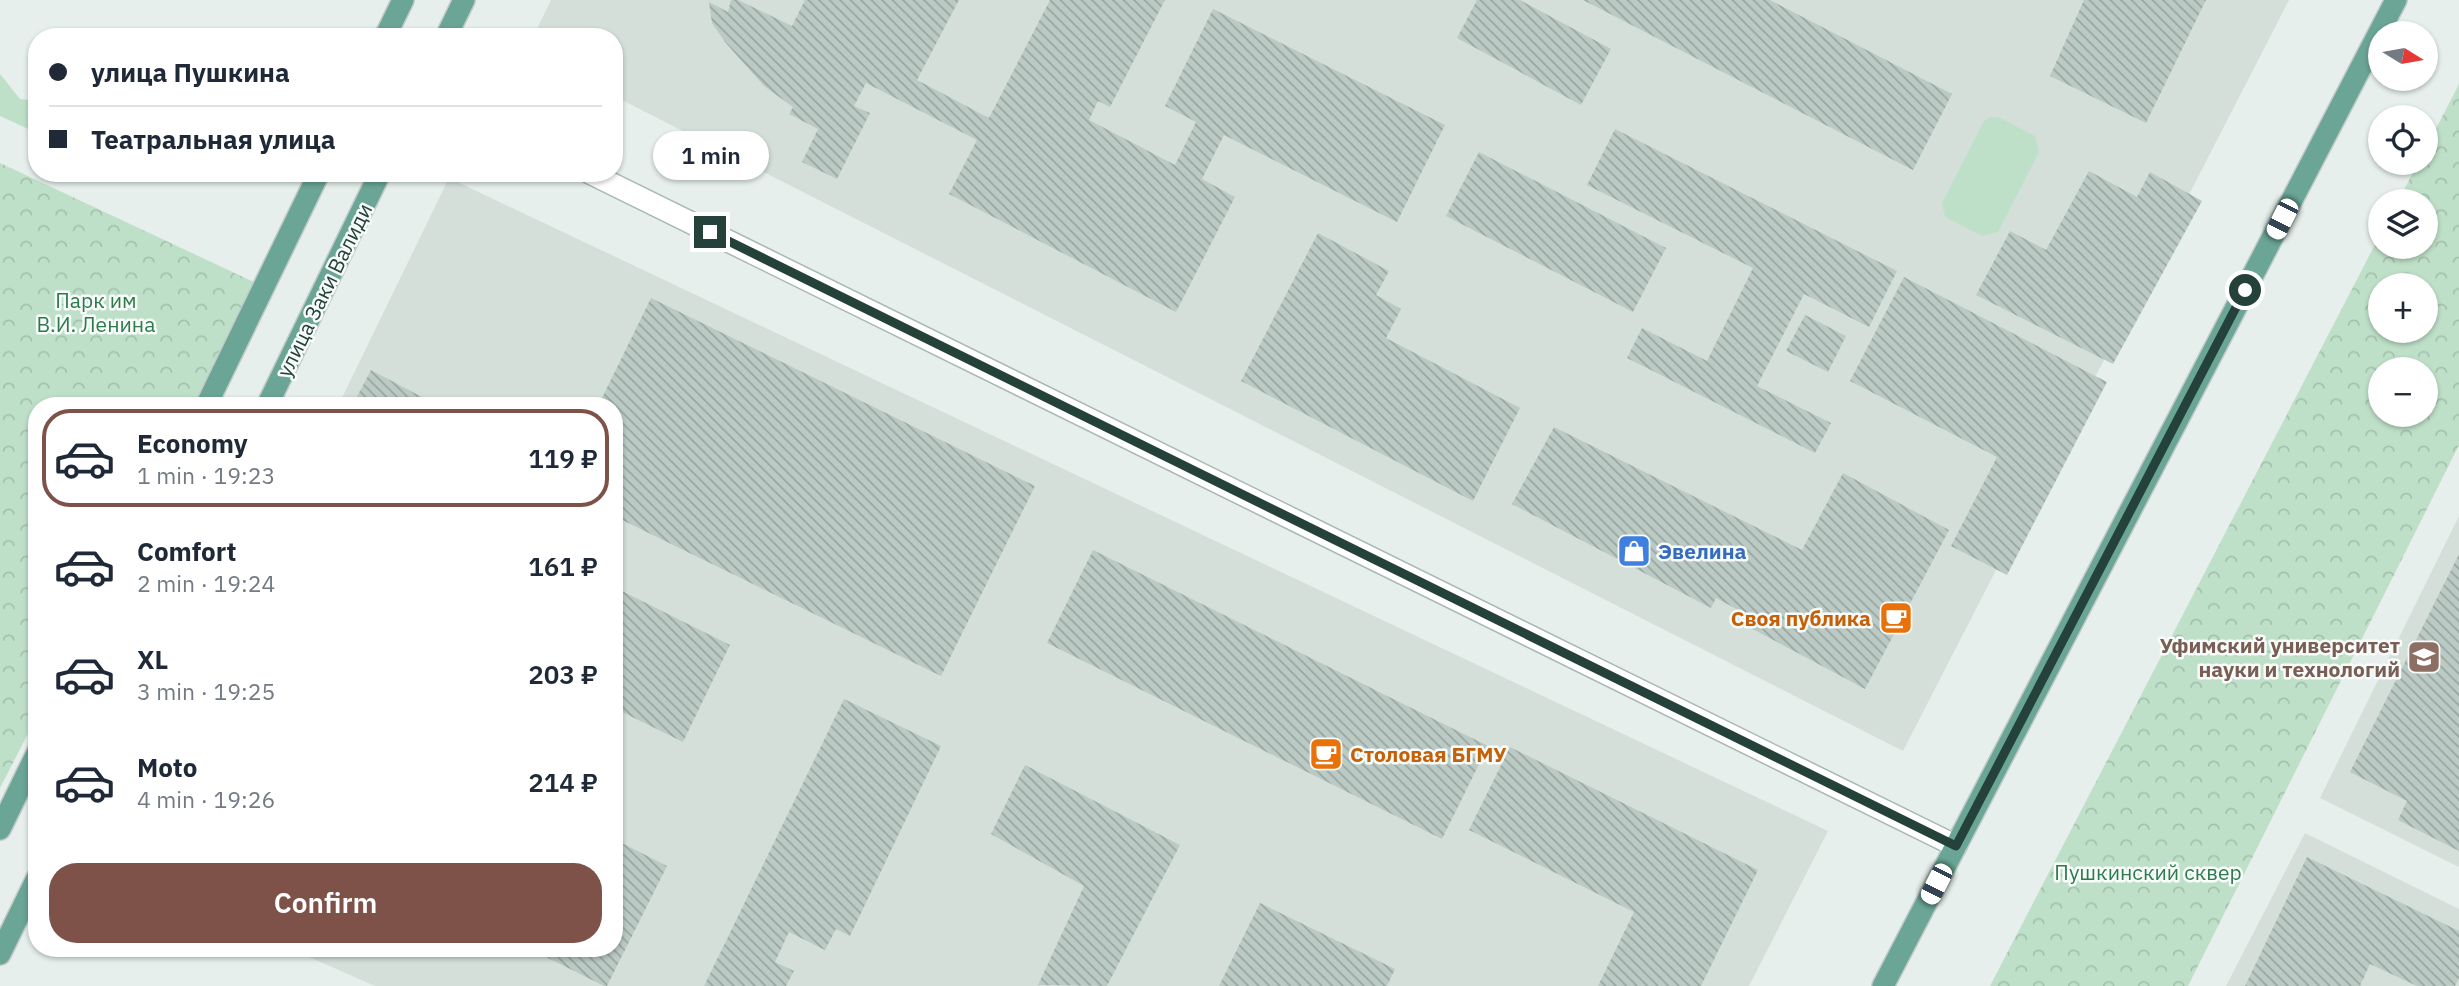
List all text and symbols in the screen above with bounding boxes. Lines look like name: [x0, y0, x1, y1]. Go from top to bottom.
north arrow: [2368, 21, 2438, 91]
map controls: [2368, 21, 2438, 427]
text: улица Пушкина: [91, 55, 290, 89]
button: locate: [2368, 105, 2438, 175]
text: Театральная улица: [91, 122, 335, 156]
callout: 1 min: [652, 131, 768, 180]
text: 1 min: [681, 140, 741, 170]
button: layers: [2368, 189, 2438, 259]
car: [2264, 196, 2301, 242]
street label: улица Заки Валиди: [270, 199, 378, 381]
route end: [694, 216, 726, 248]
button: +: [2368, 273, 2438, 343]
route start: [2229, 274, 2261, 306]
park label: Парк им В.И. Ленина: [37, 286, 155, 338]
button: −: [2368, 357, 2438, 427]
text: Economy: [137, 426, 248, 460]
icon: car: [53, 427, 116, 490]
text: 119 ₽: [528, 441, 598, 475]
text: 1 min · 19:23: [137, 460, 275, 490]
shop icon: Эвелина: [1615, 532, 1653, 570]
text: Comfort: [137, 534, 236, 568]
icon: car: [53, 535, 116, 598]
place label: Эвелина: [1658, 537, 1747, 565]
text: 161 ₽: [528, 549, 598, 583]
text: 2 min · 19:24: [137, 568, 275, 598]
cafe icon: Своя публика: [1877, 599, 1915, 637]
place label: Своя публика: [1731, 604, 1871, 632]
place label: Уфимский университет науки и технологий: [2160, 631, 2400, 683]
school or university icon: Уфимский университет науки и технологий: [2405, 638, 2443, 676]
text: XL: [137, 642, 168, 676]
icon: car: [53, 643, 116, 706]
text: 203 ₽: [528, 657, 598, 691]
text: 3 min · 19:25: [137, 676, 275, 706]
cafe icon: Столовая БГМУ: [1307, 735, 1345, 773]
place label: Столовая БГМУ: [1350, 740, 1507, 768]
text: Moto: [137, 750, 197, 784]
icon: car: [53, 751, 116, 814]
text: 214 ₽: [528, 765, 598, 799]
text: 4 min · 19:26: [137, 784, 275, 814]
park label: Пушкинский сквер: [2054, 858, 2242, 886]
car: [1918, 861, 1955, 907]
button: Confirm: [49, 863, 602, 943]

